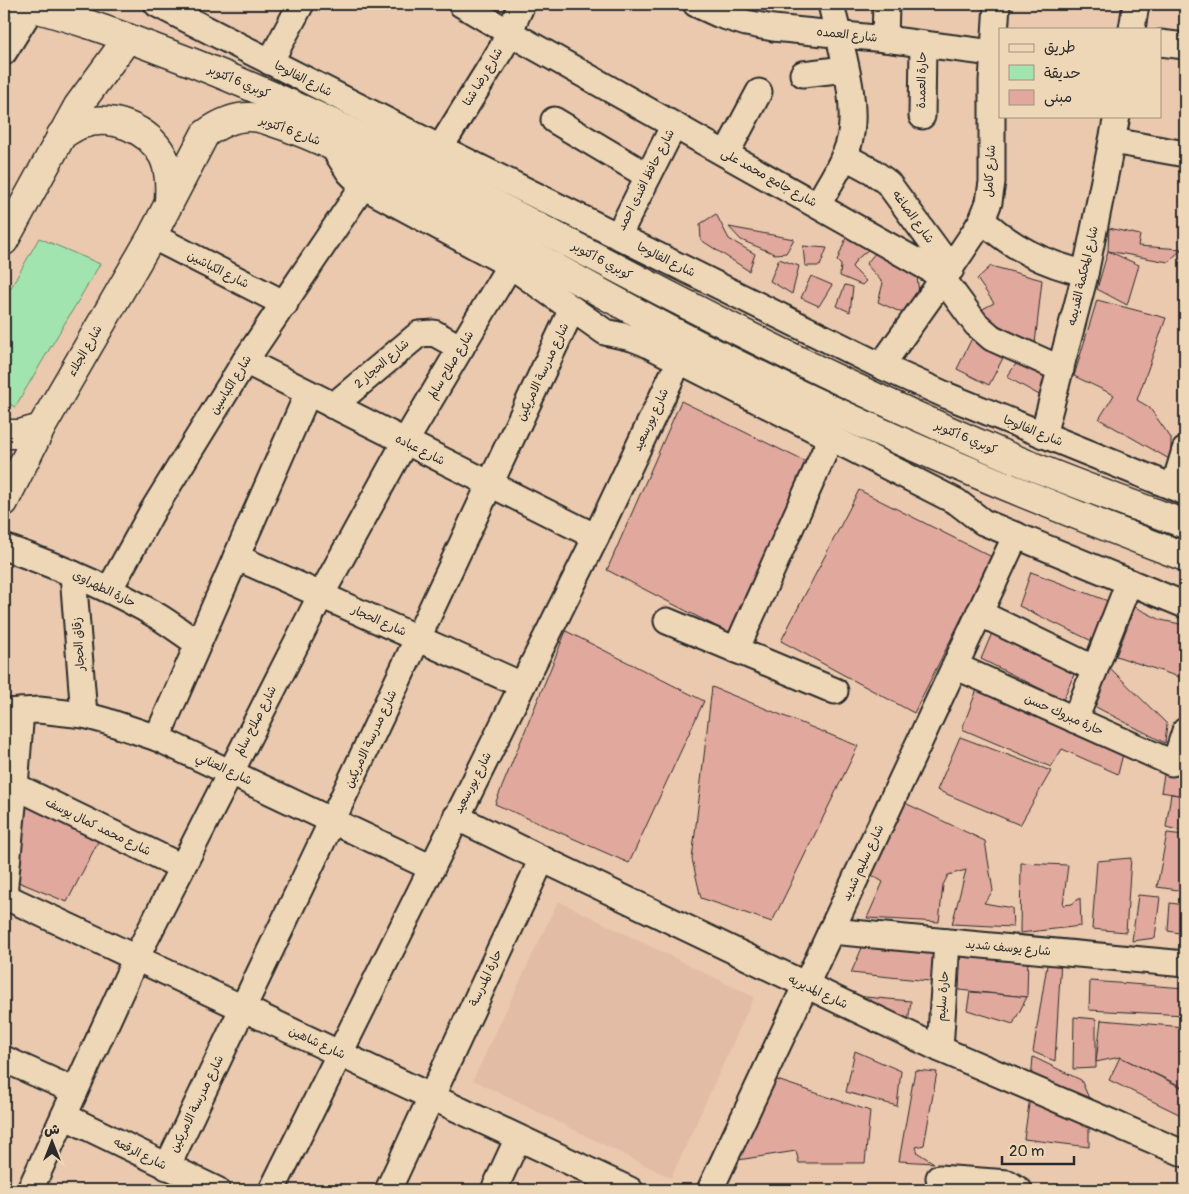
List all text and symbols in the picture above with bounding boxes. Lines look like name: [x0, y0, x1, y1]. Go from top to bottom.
street label: شارع العمده: [816, 24, 878, 47]
legend: [999, 28, 1162, 118]
text: طريق: [1044, 38, 1076, 57]
street label: شارع رضا شتا: [460, 45, 507, 109]
street label: حارة العمدة: [914, 51, 930, 109]
street label: شارع الفالوجا: [271, 58, 334, 101]
street label: كوبري 6 أكتوبر: [204, 62, 272, 103]
text: حديقة: [1044, 64, 1081, 83]
text: مبنى: [1044, 88, 1072, 107]
street label: شارع 6 أكتوبر: [256, 113, 322, 150]
street label: شارع حافظ افندى احمد: [614, 127, 679, 234]
street label: شارع كامل: [981, 144, 1000, 198]
street label: شارع جامع محمد على: [718, 146, 819, 211]
street label: شارع الصاغه: [888, 188, 937, 247]
street label: شارع المحكمة القديمه: [1064, 225, 1103, 328]
street label: كوبري 6 أكتوبر: [568, 238, 635, 284]
street label: شارع الفالوجا: [634, 239, 698, 281]
street label: شارع الكباشين: [184, 248, 251, 293]
street label: شارع مدرسة الامريكين: [514, 321, 573, 424]
street label: شارع الجلاء: [64, 323, 107, 380]
street label: شارع صلاح سالم: [425, 328, 479, 403]
street label: شارع الحجار 2: [352, 336, 413, 393]
street label: شارع الكباسين: [207, 353, 256, 418]
street label: شارع بورسعيد: [630, 386, 673, 454]
street label: شارع الفالوجا: [1001, 412, 1065, 451]
street label: كوبري 6 أكتوبر: [931, 418, 999, 459]
street label: شارع عباده: [392, 431, 447, 470]
street label: حارة الطهراوى: [70, 567, 138, 611]
street label: شارع الحجار: [348, 602, 409, 641]
street label: زقاق الحجار: [70, 617, 88, 672]
street label: شارع صلاح سالم: [232, 683, 282, 760]
street label: شارع مدرسة الامريكين: [342, 688, 401, 791]
street label: حارة مبروك حسن: [1022, 691, 1106, 739]
street label: شارع العناني: [192, 749, 254, 791]
street label: شارع بورسعيد: [451, 750, 496, 817]
street label: شارع محمد كمال يوسف: [42, 795, 153, 860]
street label: شارع سليم شديد: [839, 823, 888, 904]
street label: شارع يوسف شديد: [965, 937, 1051, 960]
street label: حارة المدرسة: [466, 947, 506, 1009]
street label: حارة سليم: [934, 970, 953, 1022]
street label: شارع المديريه: [786, 972, 850, 1013]
street label: شارع شاهين: [286, 1023, 348, 1063]
street label: شارع مدرسة الامريكين: [167, 1053, 228, 1156]
north arrow: [28, 1116, 78, 1166]
text: ش: [44, 1121, 60, 1138]
scale bar: [1002, 1134, 1074, 1166]
street label: شارع الرقعه: [111, 1135, 169, 1174]
text: 20 m: [1009, 1142, 1044, 1161]

